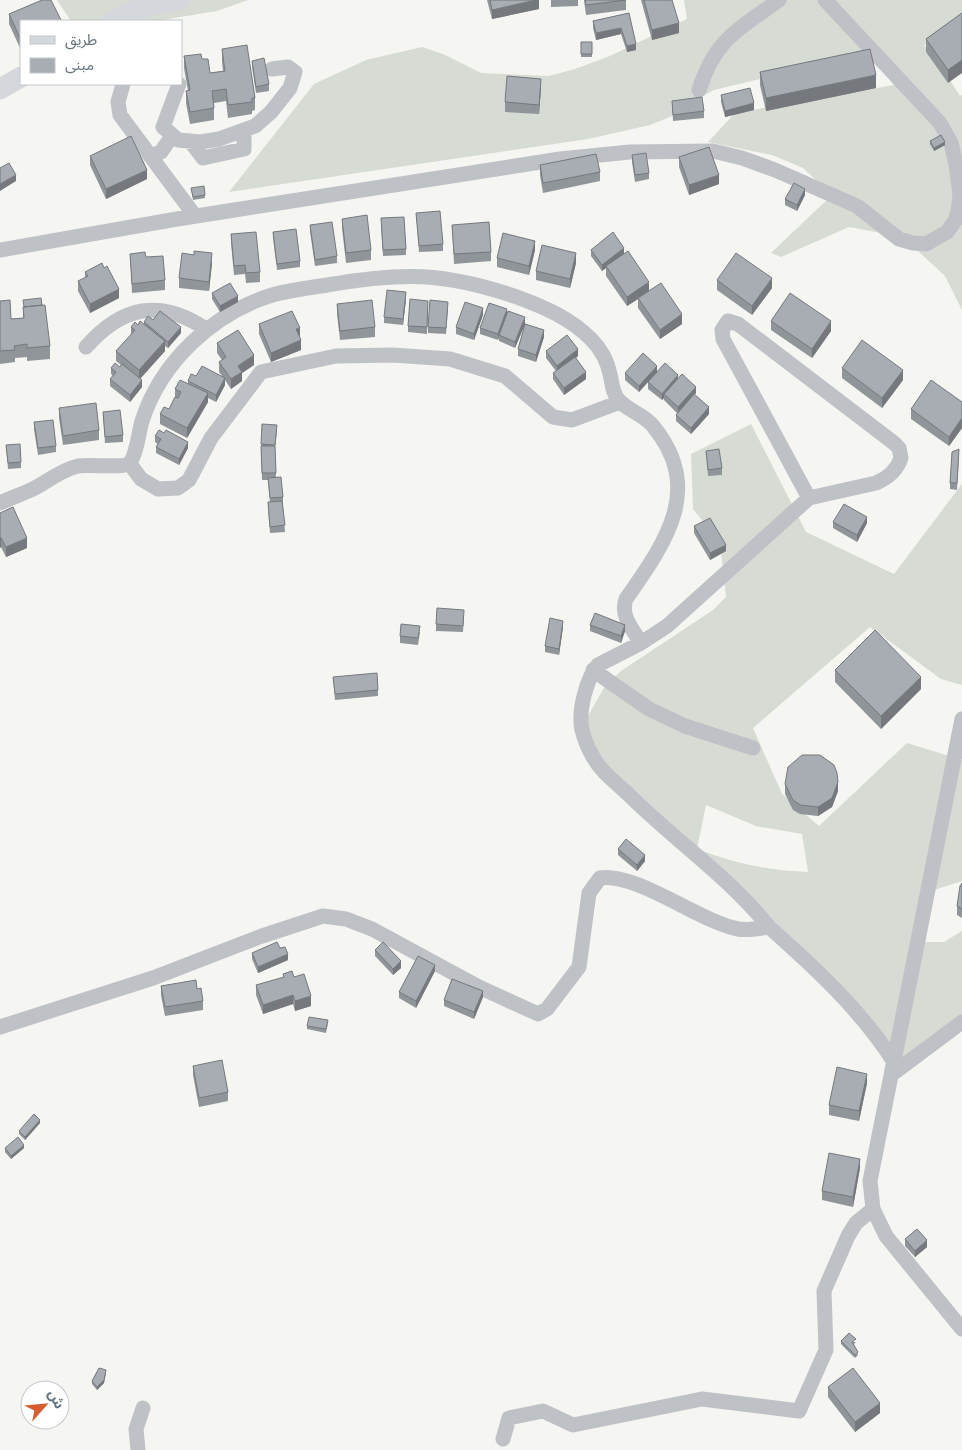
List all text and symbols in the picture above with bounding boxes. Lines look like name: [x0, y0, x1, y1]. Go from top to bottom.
legend: [20, 20, 182, 85]
text: طريق: [65, 30, 97, 50]
text: مبنى: [65, 55, 94, 74]
north arrow: [20, 1380, 70, 1430]
text: ش: [44, 1386, 69, 1412]

